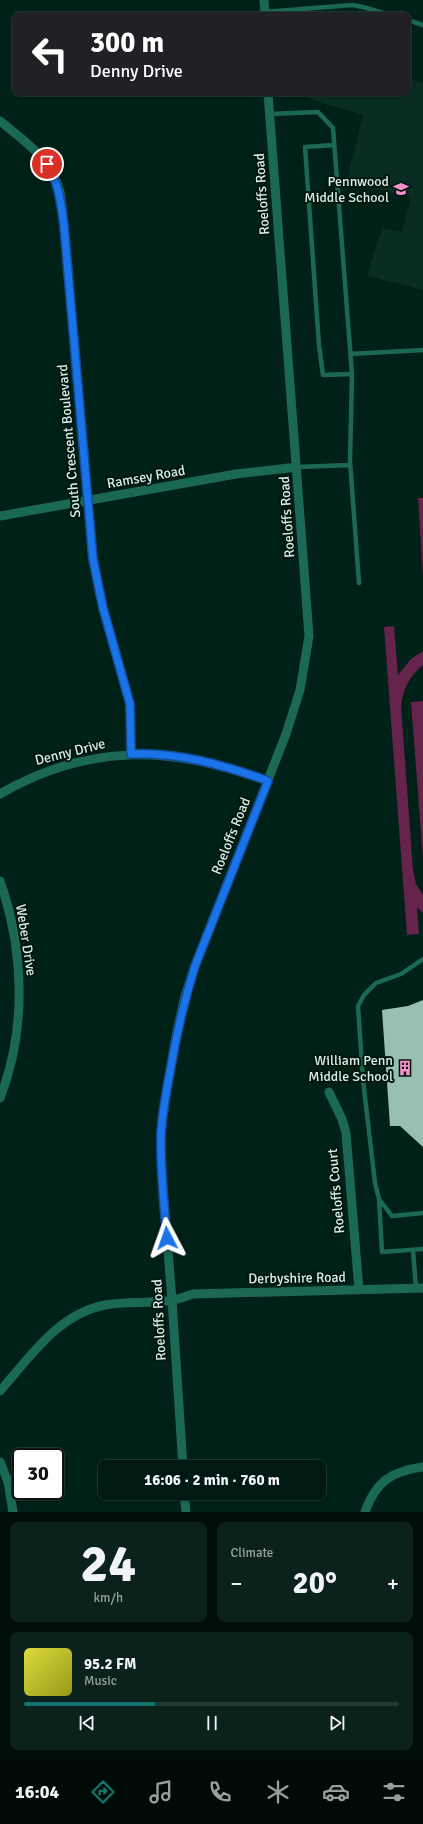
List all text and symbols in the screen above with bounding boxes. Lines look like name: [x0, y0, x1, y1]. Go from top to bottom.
text: 300 m: [90, 26, 164, 60]
icon: left: [24, 28, 76, 80]
text: Denny Drive: [90, 60, 183, 82]
pin: [30, 147, 64, 181]
icon: arrive: [36, 153, 58, 175]
street label: Roeloffs Road: [251, 153, 273, 235]
place label: Pennwood Middle School: [304, 173, 389, 206]
school or university icon: Pennwood Middle School: [392, 180, 410, 198]
street label: South Crescent Boulevard: [54, 364, 84, 518]
street label: Ramsey Road: [106, 462, 186, 492]
street label: Roeloffs Road: [276, 476, 298, 558]
street label: Denny Drive: [33, 735, 107, 769]
street label: Roeloffs Road: [208, 795, 254, 877]
street label: Weber Drive: [12, 903, 40, 977]
place label: William Penn Middle School: [308, 1052, 393, 1085]
building icon: William Penn Middle School: [396, 1059, 414, 1077]
street label: Roeloffs Court: [324, 1148, 348, 1234]
position arrow: [146, 1217, 188, 1259]
street label: Derbyshire Road: [248, 1269, 346, 1287]
street label: Roeloffs Road: [148, 1279, 170, 1361]
speed limit sign: 30: [12, 1448, 64, 1500]
text: 16:06 · 2 min · 760 m: [144, 1471, 280, 1489]
text: 24: [80, 1532, 136, 1596]
text: Climate: [231, 1545, 273, 1561]
text: 20°: [293, 1565, 337, 1602]
text: −: [231, 1570, 242, 1597]
text: +: [387, 1570, 399, 1597]
text: km/h: [94, 1590, 123, 1606]
text: 95.2 FM: [84, 1655, 136, 1673]
text: Music: [84, 1673, 117, 1689]
icon: previous: [76, 1712, 98, 1734]
icon: pause: [201, 1712, 223, 1734]
icon: next: [326, 1712, 348, 1734]
icon: directions: [89, 1778, 117, 1806]
icon: music: [147, 1778, 175, 1806]
icon: phone: [206, 1778, 234, 1806]
icon: climate: [264, 1778, 292, 1806]
icon: car: [322, 1778, 350, 1806]
icon: filters: [380, 1778, 408, 1806]
text: 16:04: [15, 1781, 59, 1803]

